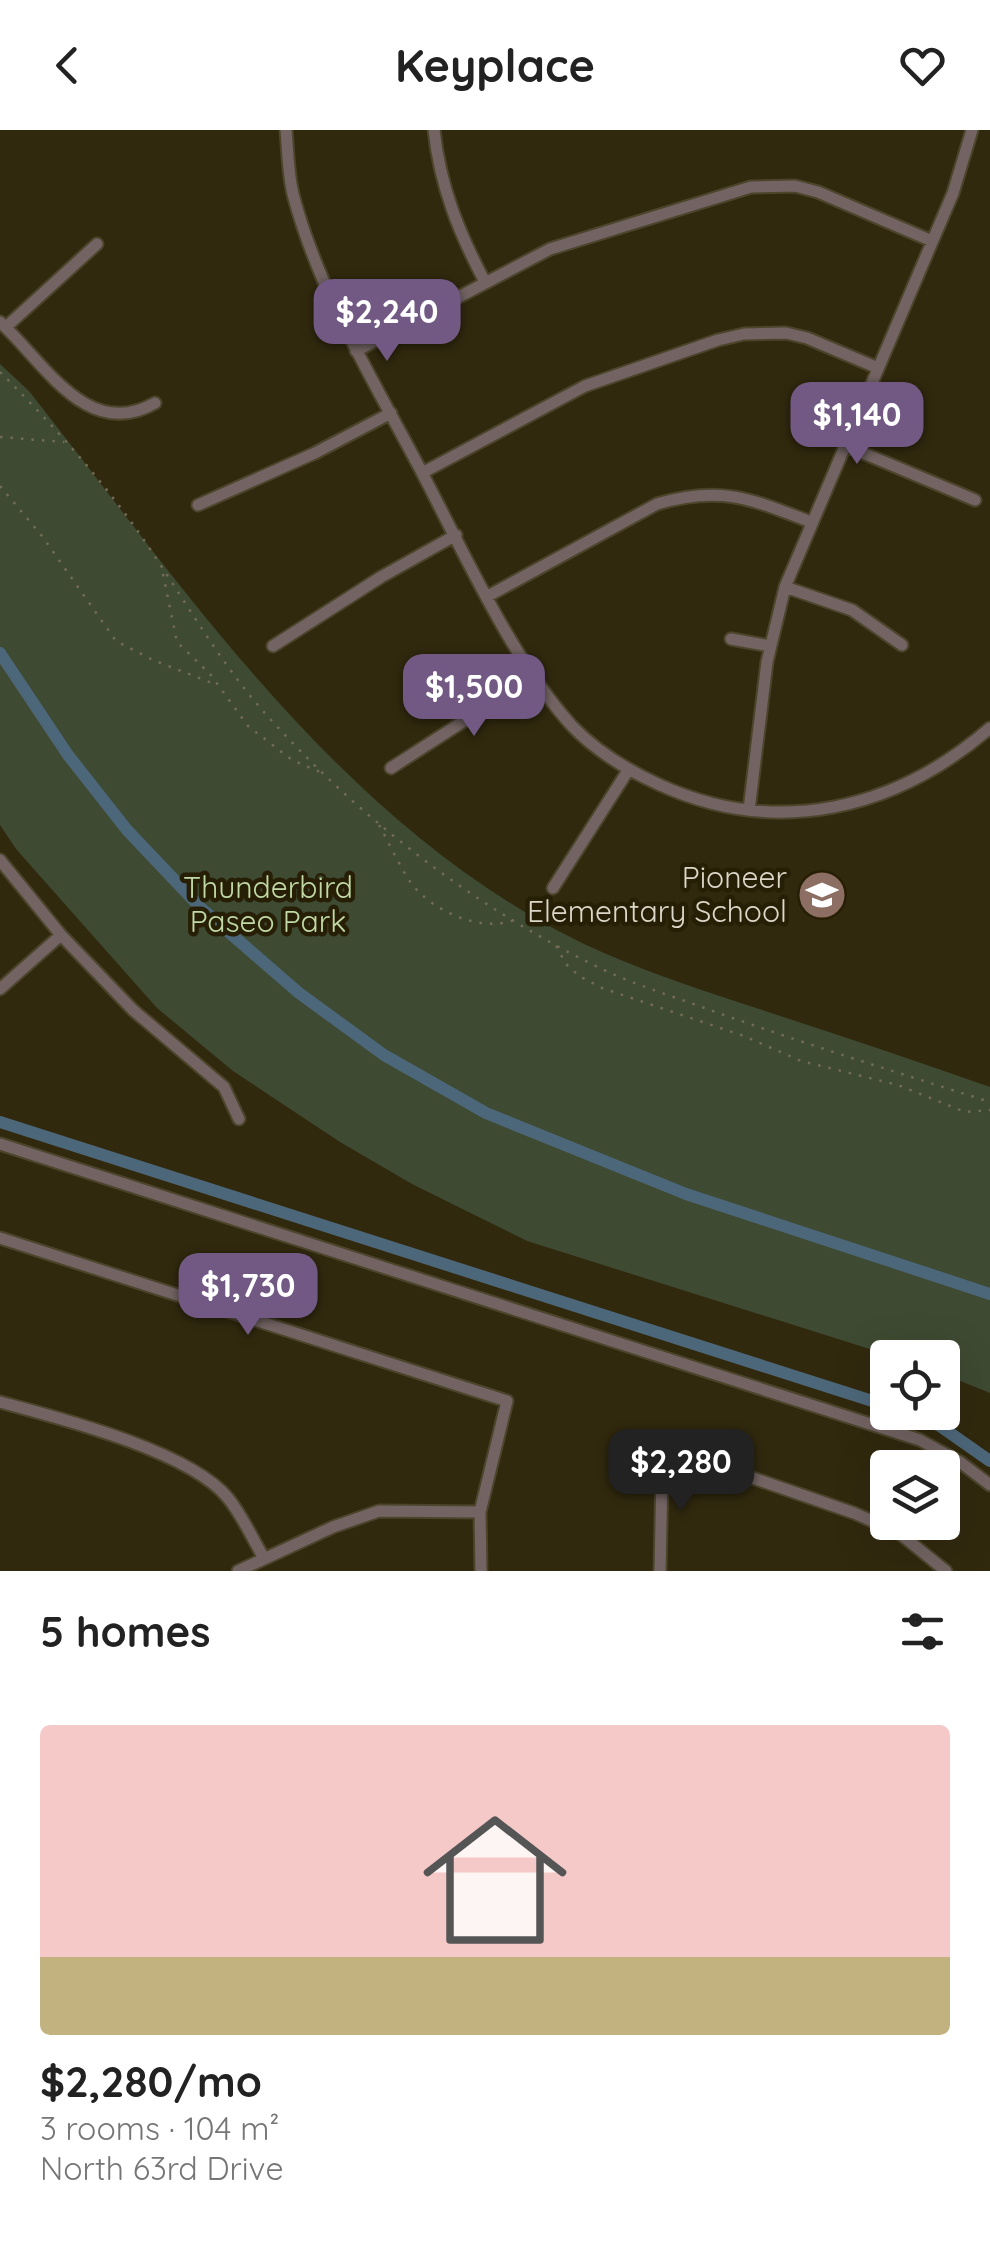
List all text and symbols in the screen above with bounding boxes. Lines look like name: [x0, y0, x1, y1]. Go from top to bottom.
text: Keyplace: [395, 37, 595, 93]
icon: back: [40, 38, 95, 93]
icon: heart: [895, 38, 950, 93]
pin: $2,240: [306, 279, 468, 364]
text: $2,240: [336, 291, 438, 331]
pin: $1,140: [776, 382, 938, 467]
text: $1,140: [812, 394, 902, 434]
pin: $1,500: [393, 654, 555, 739]
text: $1,500: [425, 666, 523, 706]
place label: Pioneer Elementary School: [527, 858, 787, 930]
park label: Thunderbird Paseo Park: [183, 868, 353, 940]
school or university icon: Pioneer Elementary School: [796, 869, 848, 921]
pin: $1,730: [167, 1253, 329, 1338]
text: $1,730: [201, 1265, 295, 1305]
map controls: [870, 1340, 960, 1540]
button: locate: [870, 1340, 960, 1430]
pin: $2,280: [600, 1429, 762, 1514]
text: $2,280: [630, 1441, 732, 1481]
button: layers: [870, 1450, 960, 1540]
icon: filters: [895, 1604, 950, 1659]
text: 5 homes: [40, 1605, 211, 1658]
icon: home: [405, 1790, 585, 1970]
text: $2,280/mo: [40, 2055, 262, 2108]
text: 3 rooms · 104 m²: [40, 2108, 280, 2148]
text: North 63rd Drive: [40, 2148, 283, 2188]

